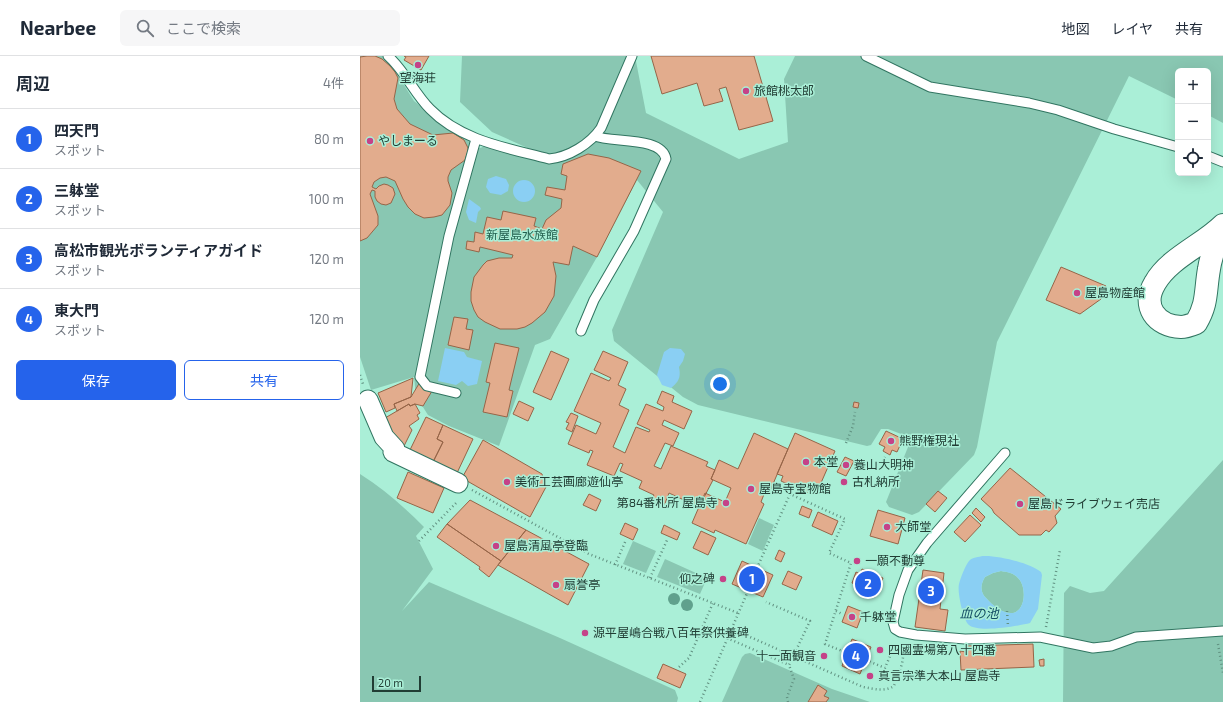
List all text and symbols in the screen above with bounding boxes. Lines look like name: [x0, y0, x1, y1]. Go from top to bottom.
search box: [120, 10, 400, 46]
text: Nearbee: [20, 16, 96, 39]
icon: search: [134, 17, 156, 39]
text: ここで検索: [166, 19, 241, 37]
text: 地図: [1061, 20, 1089, 37]
text: レイヤ: [1111, 20, 1153, 37]
text: 共有: [1175, 20, 1203, 37]
marker: 望海荘: [413, 60, 423, 70]
map controls: [1175, 68, 1211, 176]
button: +: [1175, 68, 1211, 104]
place label: 望海荘: [400, 70, 436, 84]
text: 周辺: [16, 73, 50, 93]
text: 4件: [323, 75, 344, 91]
place label: 旅館桃太郎: [754, 83, 814, 97]
marker: 旅館桃太郎: [741, 86, 751, 96]
button: −: [1175, 104, 1211, 140]
text: 四天門: [54, 121, 99, 139]
text: 1: [26, 131, 32, 147]
text: 80 m: [314, 131, 344, 147]
place label: やしまーる: [378, 133, 438, 147]
marker: やしまーる: [365, 136, 375, 146]
button: locate: [1175, 140, 1211, 176]
text: スポット: [54, 142, 106, 158]
text: 三躰堂: [54, 181, 99, 199]
text: 2: [25, 191, 33, 207]
text: 100 m: [309, 191, 344, 207]
text: スポット: [54, 202, 106, 218]
park label: 新屋島水族館: [486, 227, 558, 241]
text: 高松市観光ボランティアガイド: [54, 241, 263, 259]
text: 3: [25, 251, 33, 267]
text: 120 m: [309, 251, 344, 267]
text: スポット: [54, 262, 106, 278]
place label: 屋島物産館: [1085, 285, 1145, 299]
marker: 屋島物産館: [1072, 288, 1082, 298]
text: 東大門: [54, 301, 99, 319]
text: 4: [25, 311, 33, 327]
text: 120 m: [309, 311, 344, 327]
text: スポット: [54, 322, 106, 338]
button: 保存: [16, 360, 176, 400]
button: 共有: [184, 360, 344, 400]
your location: [710, 374, 730, 394]
place label: 熊野権現社: [899, 433, 959, 447]
marker: 熊野権現社: [886, 436, 896, 446]
place label: 本堂: [814, 454, 838, 468]
marker: 本堂: [801, 457, 811, 467]
place label: 蓑山大明神: [854, 457, 914, 471]
marker: 蓑山大明神: [841, 460, 851, 470]
place label: 美術工芸画廊遊仙亭: [515, 474, 623, 488]
place label: 古札納所: [852, 474, 900, 488]
marker: 美術工芸画廊遊仙亭: [502, 477, 512, 487]
marker: 古札納所: [839, 477, 849, 487]
place label: 屋島寺宝物館: [759, 481, 831, 495]
marker: 屋島寺宝物館: [746, 484, 756, 494]
place label: 第84番札所 屋島寺: [617, 495, 718, 509]
place label: 屋島ドライブウェイ売店: [1028, 496, 1160, 510]
marker: 第84番札所 屋島寺: [721, 498, 731, 508]
marker: 屋島ドライブウェイ売店: [1015, 499, 1025, 509]
place label: 大師堂: [895, 519, 931, 533]
marker: 大師堂: [882, 522, 892, 532]
place label: 屋島清風亭登臨: [504, 538, 588, 552]
marker: 屋島清風亭登臨: [491, 541, 501, 551]
place label: 一願不動尊: [865, 553, 925, 567]
marker: 一願不動尊: [852, 556, 862, 566]
pin: 1: [739, 564, 765, 594]
pin: 2: [855, 569, 881, 599]
place label: 仰之碑: [679, 571, 715, 585]
marker: 仰之碑: [718, 574, 728, 584]
pin: 3: [918, 576, 944, 606]
place label: 扇誉亭: [564, 577, 600, 591]
marker: 扇誉亭: [551, 580, 561, 590]
water label: 血の池: [959, 605, 1000, 621]
place label: 千躰堂: [860, 609, 896, 623]
marker: 千躰堂: [847, 612, 857, 622]
place label: 源平屋嶋合戦八百年祭供養碑: [593, 625, 749, 639]
marker: 源平屋嶋合戦八百年祭供養碑: [580, 628, 590, 638]
pin: 4: [843, 641, 869, 671]
place label: 四國霊場第八十四番: [888, 642, 996, 656]
marker: 四國霊場第八十四番: [875, 645, 885, 655]
place label: 十一面観音: [756, 648, 816, 662]
marker: 十一面観音: [819, 651, 829, 661]
place label: 真言宗準大本山 屋島寺: [878, 668, 1001, 682]
marker: 真言宗準大本山 屋島寺: [865, 671, 875, 681]
scale bar: [372, 674, 421, 693]
text: 20 m: [378, 676, 403, 689]

